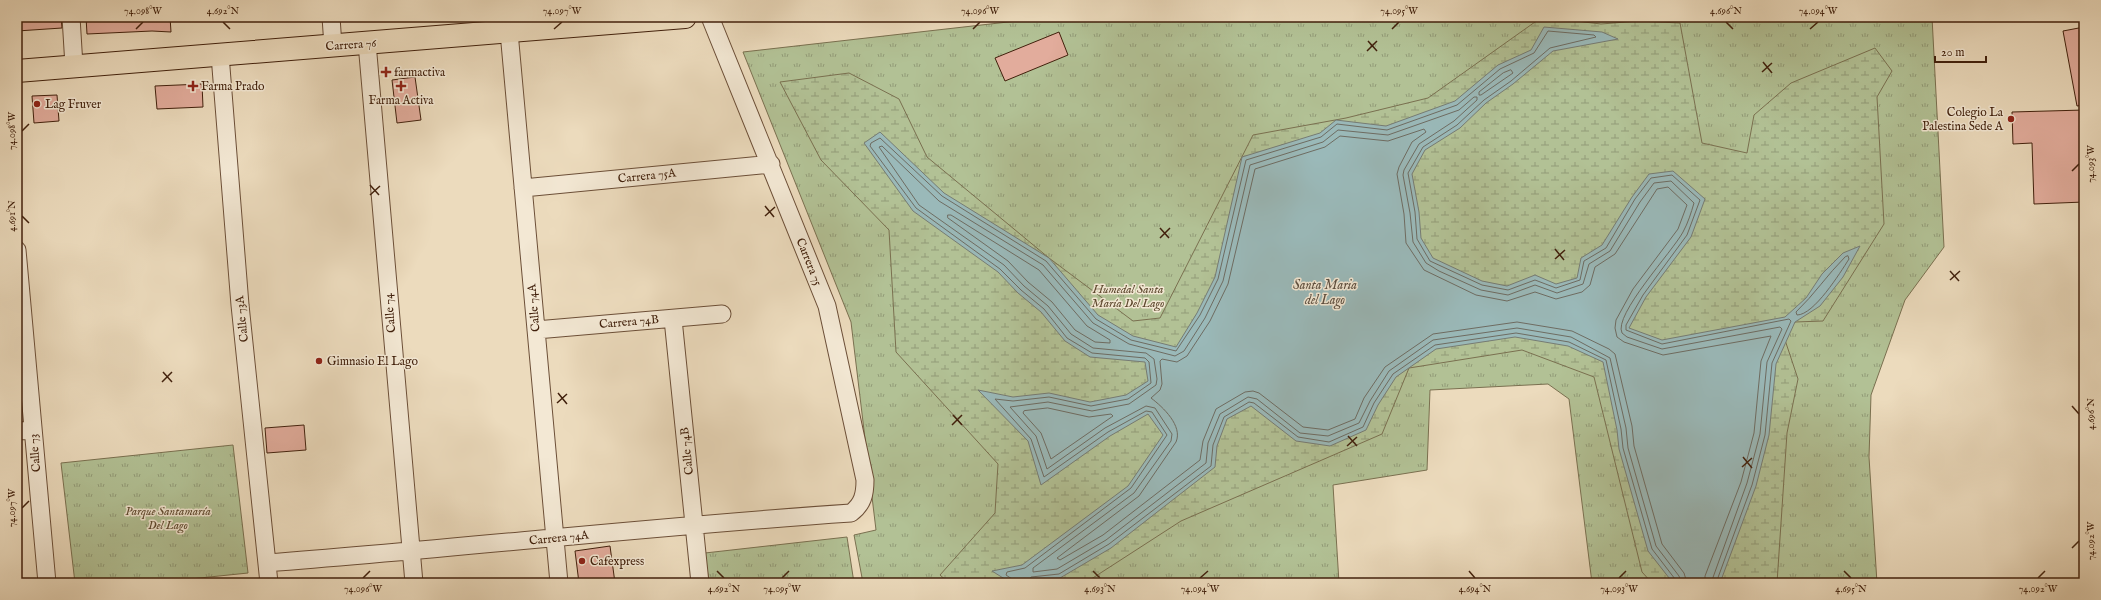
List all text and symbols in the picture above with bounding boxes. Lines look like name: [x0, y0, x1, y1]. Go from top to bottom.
text: 74.098°W: [124, 5, 162, 18]
text: 4.692°N: [207, 5, 240, 18]
text: 74.097°W: [543, 5, 582, 18]
text: 74.096°W: [961, 5, 1000, 18]
text: 74.095°W: [1380, 5, 1418, 18]
text: 4.696°N: [1710, 5, 1742, 18]
text: 74.094°W: [1799, 5, 1838, 18]
street label: Carrera 76: [325, 36, 378, 54]
scale bar: [1935, 38, 1986, 64]
text: 20 m: [1941, 45, 1964, 60]
place label: farmactiva: [394, 65, 446, 80]
marker: farmactiva: [381, 67, 391, 77]
place label: Farma Prado: [201, 79, 265, 94]
marker: Farma Prado: [188, 81, 198, 91]
marker: Farma Activa: [396, 81, 406, 91]
place label: Farma Activa: [368, 93, 434, 108]
place label: Lag Fruver: [45, 97, 102, 112]
marker: Lag Fruver: [32, 99, 42, 109]
place label: Colegio La Palestina Sede A: [1922, 105, 2004, 134]
text: 74.098°W: [6, 112, 19, 150]
marker: Colegio La Palestina Sede A: [2006, 114, 2016, 124]
text: 74.093°W: [2085, 145, 2098, 183]
street label: Carrera 75A: [617, 165, 678, 187]
text: 4.691°N: [6, 200, 19, 232]
street label: Carrera 75: [793, 236, 826, 289]
water label: Santa Maria del Lago: [1293, 277, 1357, 310]
park label: Humedal Santa María Del Lago: [1092, 282, 1164, 312]
street label: Calle 74A: [524, 283, 544, 333]
street label: Calle 74: [381, 292, 399, 334]
street label: Calle 73A: [232, 294, 252, 343]
street label: Carrera 74B: [599, 312, 659, 332]
place label: Gimnasio El Lago: [327, 354, 418, 369]
marker: Gimnasio El Lago: [314, 356, 324, 366]
text: 4.696°N: [2085, 398, 2098, 430]
street label: Calle 74B: [677, 426, 697, 476]
street label: Calle 73: [26, 433, 44, 473]
text: 74.097°W: [6, 488, 19, 527]
park label: Parque Santamaría Del Lago: [125, 504, 211, 534]
text: 74.092°W: [2085, 521, 2098, 560]
street label: Carrera 74A: [528, 527, 590, 549]
place label: Cafexpress: [590, 554, 644, 570]
marker: Cafexpress: [577, 556, 587, 566]
text: 74.096°W: [344, 583, 383, 596]
text: 4.692°N: [708, 583, 741, 596]
text: 74.095°W: [763, 583, 801, 596]
text: 4.693°N: [1084, 583, 1116, 596]
text: 74.094°W: [1181, 583, 1220, 596]
text: 4.694°N: [1459, 583, 1492, 596]
text: 74.093°W: [1600, 583, 1638, 596]
text: 4.695°N: [1835, 583, 1867, 596]
text: 74.092°W: [2019, 583, 2058, 596]

